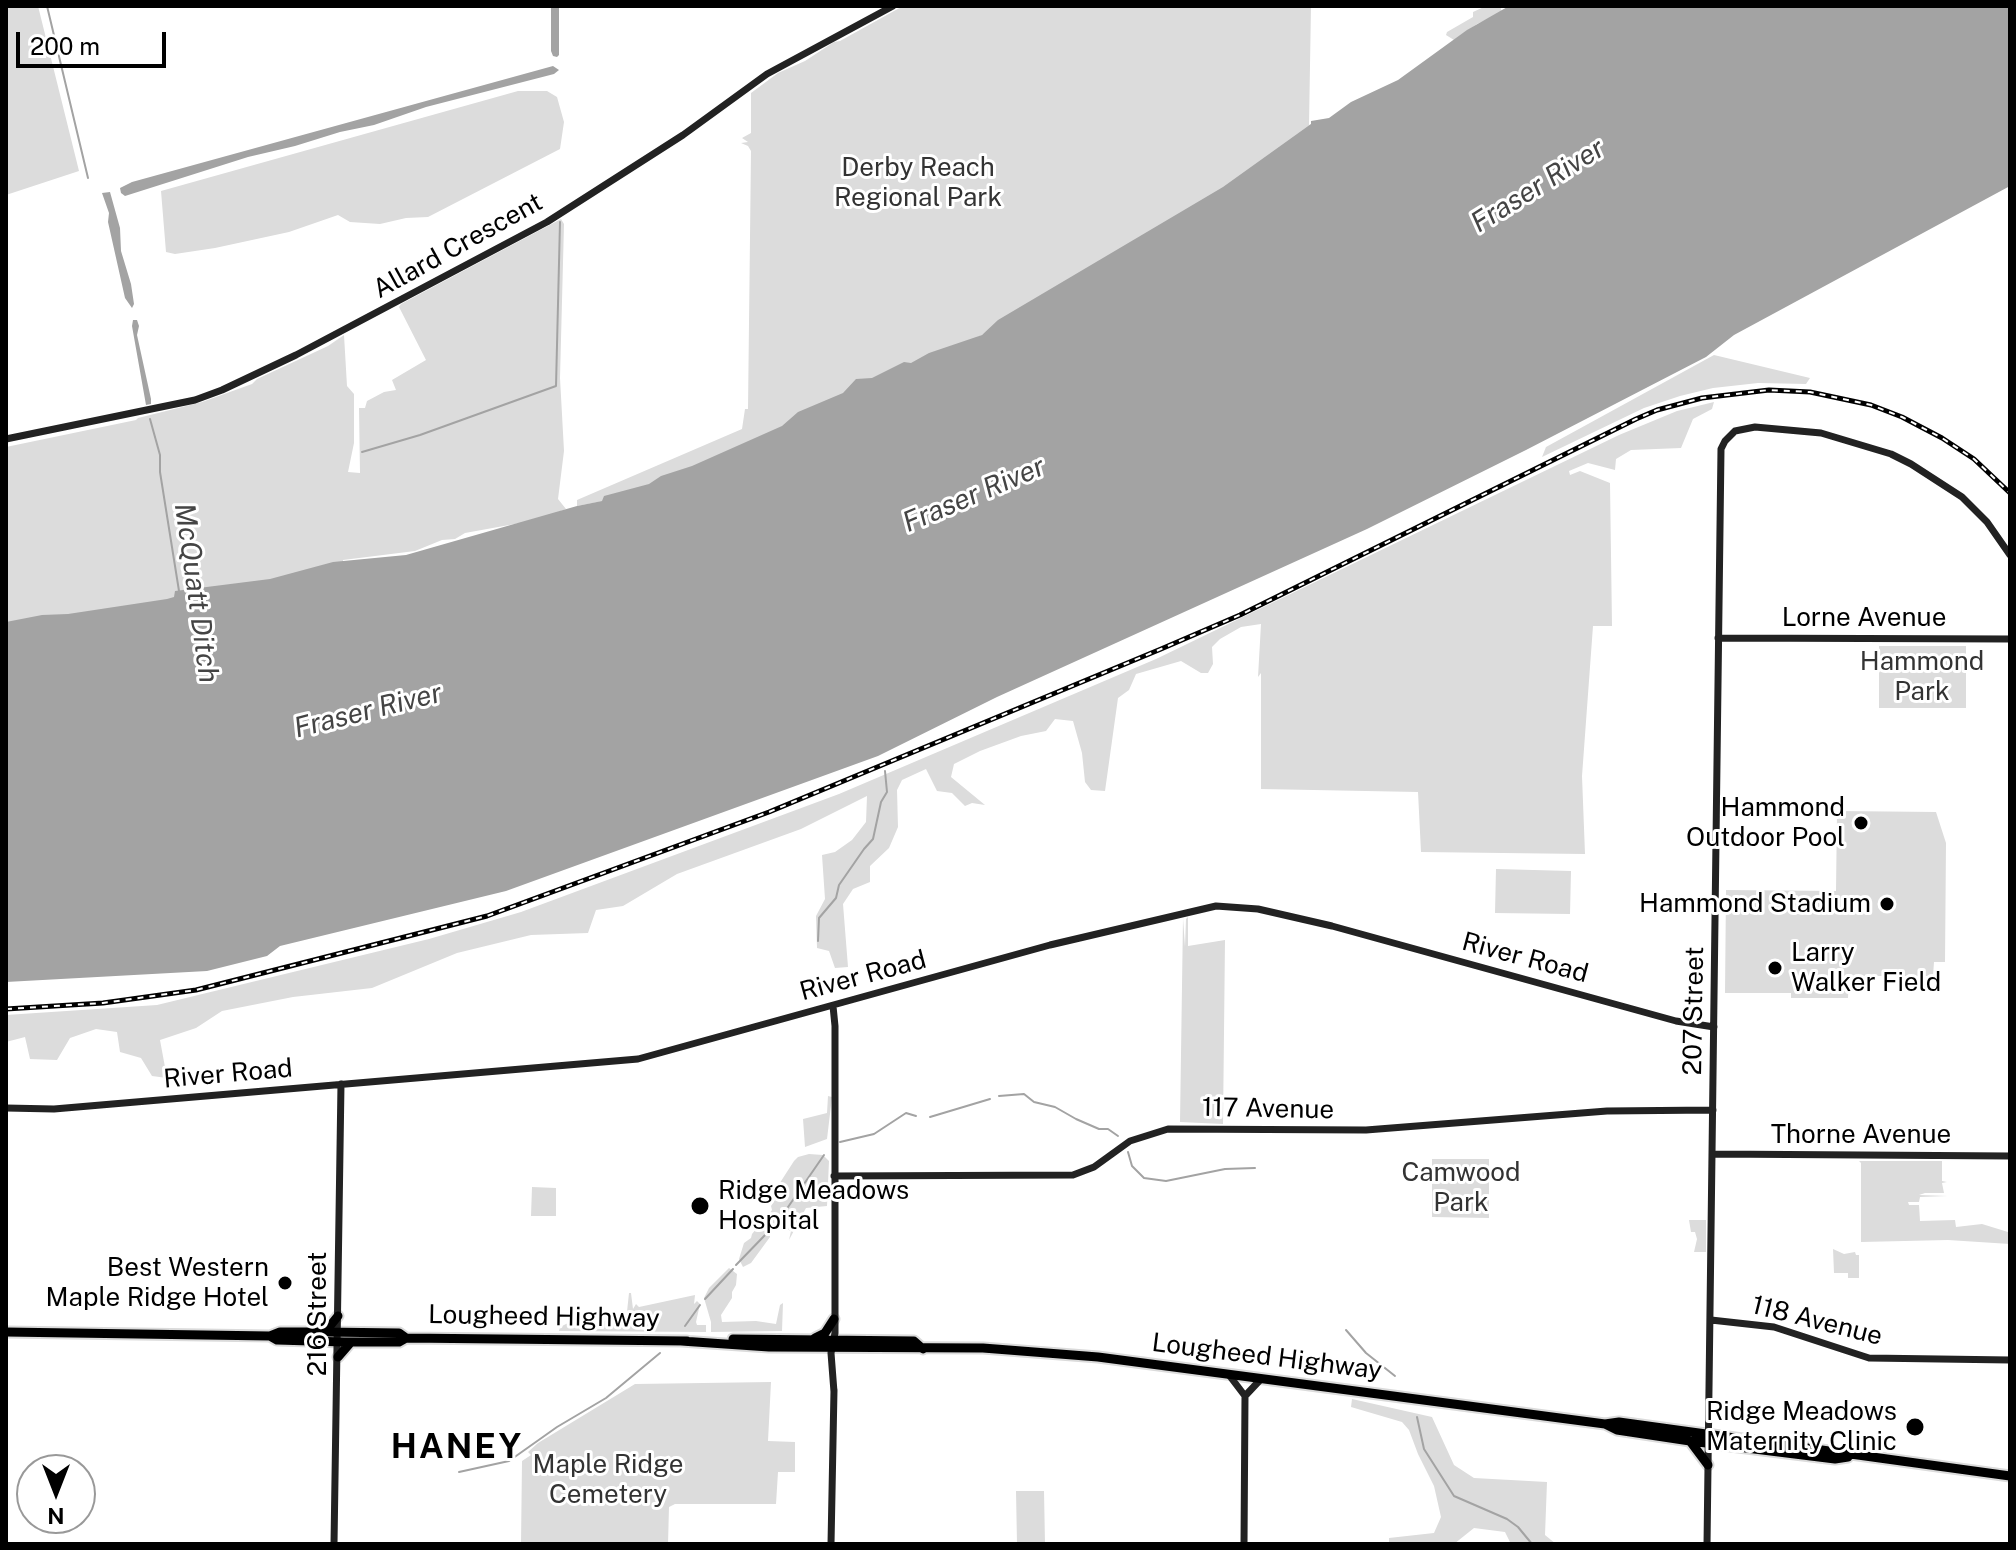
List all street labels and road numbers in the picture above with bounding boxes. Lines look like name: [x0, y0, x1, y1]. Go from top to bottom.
street label: Allard Crescent: [368, 187, 548, 305]
street label: Lorne Avenue: [1782, 602, 1946, 634]
street label: River Road: [1458, 926, 1592, 990]
street label: River Road: [796, 944, 930, 1008]
street label: 207 Street: [1677, 946, 1711, 1076]
street label: River Road: [162, 1053, 294, 1095]
street label: 117 Avenue: [1202, 1092, 1334, 1126]
street label: Thorne Avenue: [1771, 1119, 1951, 1151]
street label: 216 Street: [302, 1252, 334, 1376]
street label: 118 Avenue: [1748, 1290, 1886, 1352]
street label: Lougheed Highway: [428, 1299, 660, 1335]
street label: Lougheed Highway: [1150, 1327, 1384, 1387]

